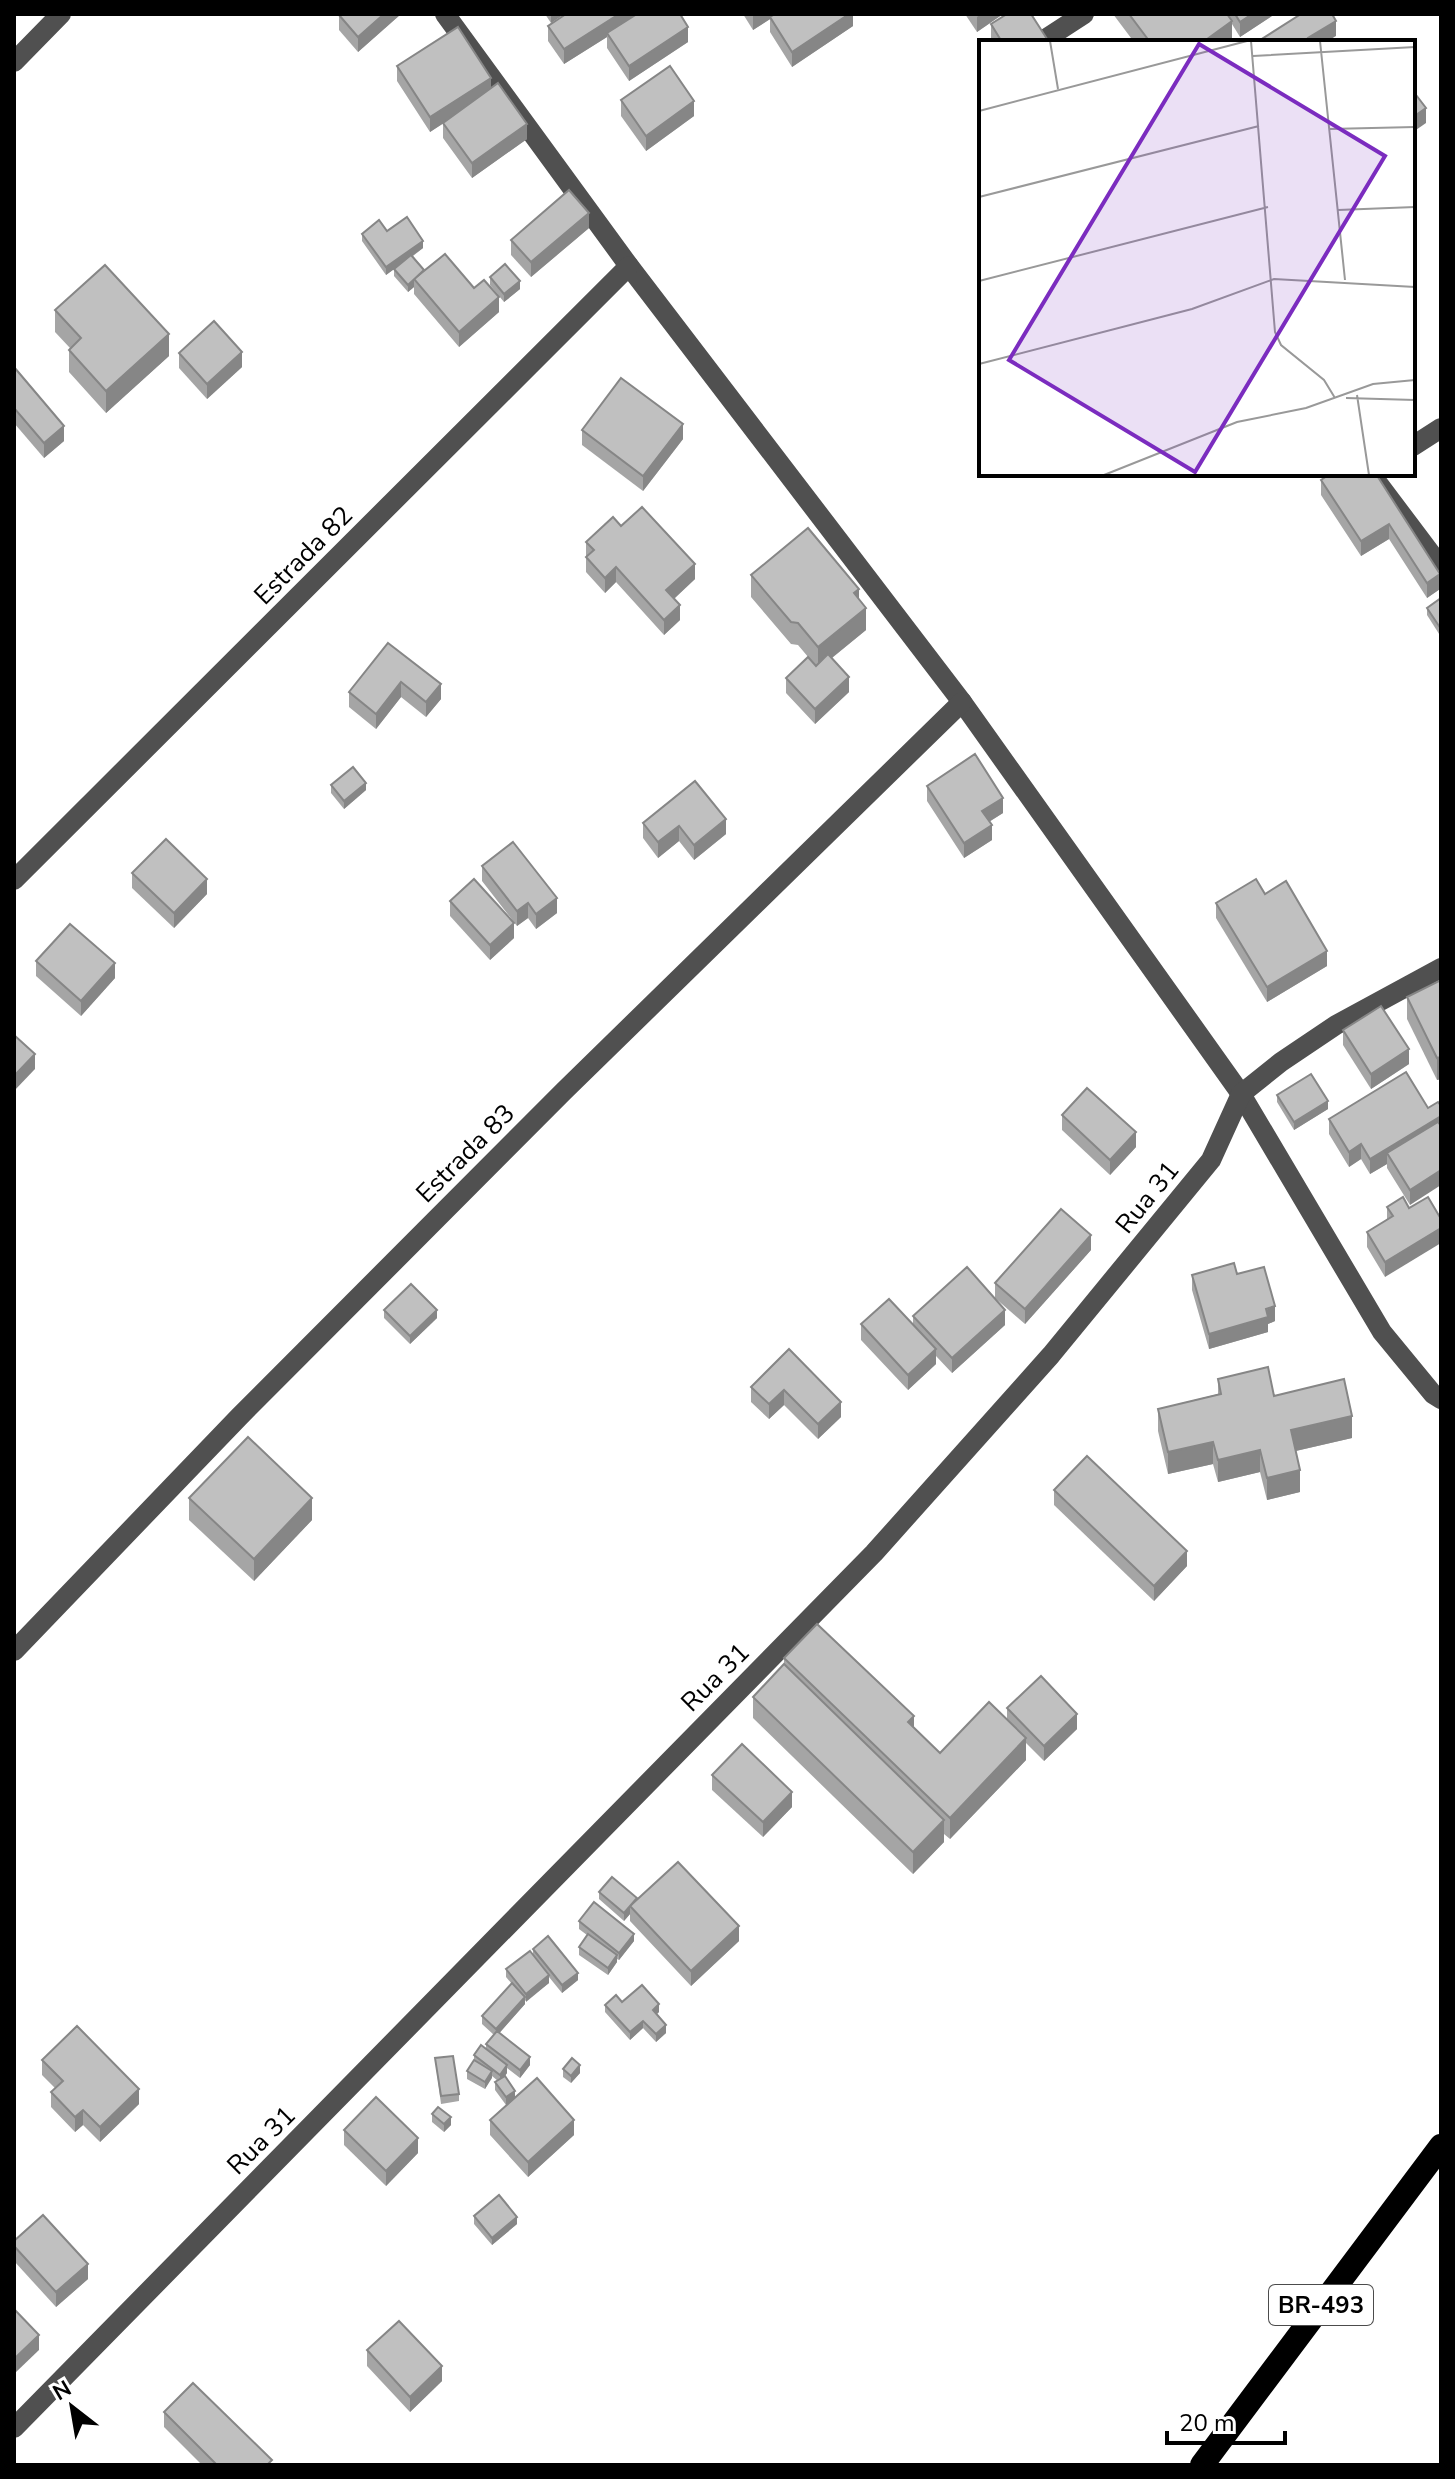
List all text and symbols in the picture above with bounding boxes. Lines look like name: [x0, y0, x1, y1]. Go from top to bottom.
inset map: [979, 40, 1415, 476]
street label: Estrada 82: [246, 498, 360, 612]
street label: Estrada 83: [408, 1096, 522, 1210]
street label: Rua 31: [1107, 1154, 1187, 1241]
street label: Rua 31: [673, 1635, 757, 1719]
street label: Rua 31: [219, 2098, 303, 2182]
road number: BR-493: [1269, 2285, 1373, 2325]
north arrow: [32, 2367, 112, 2447]
text: N: [47, 2374, 77, 2408]
scale bar: [1167, 2395, 1285, 2445]
text: 20 m: [1179, 2407, 1235, 2439]

